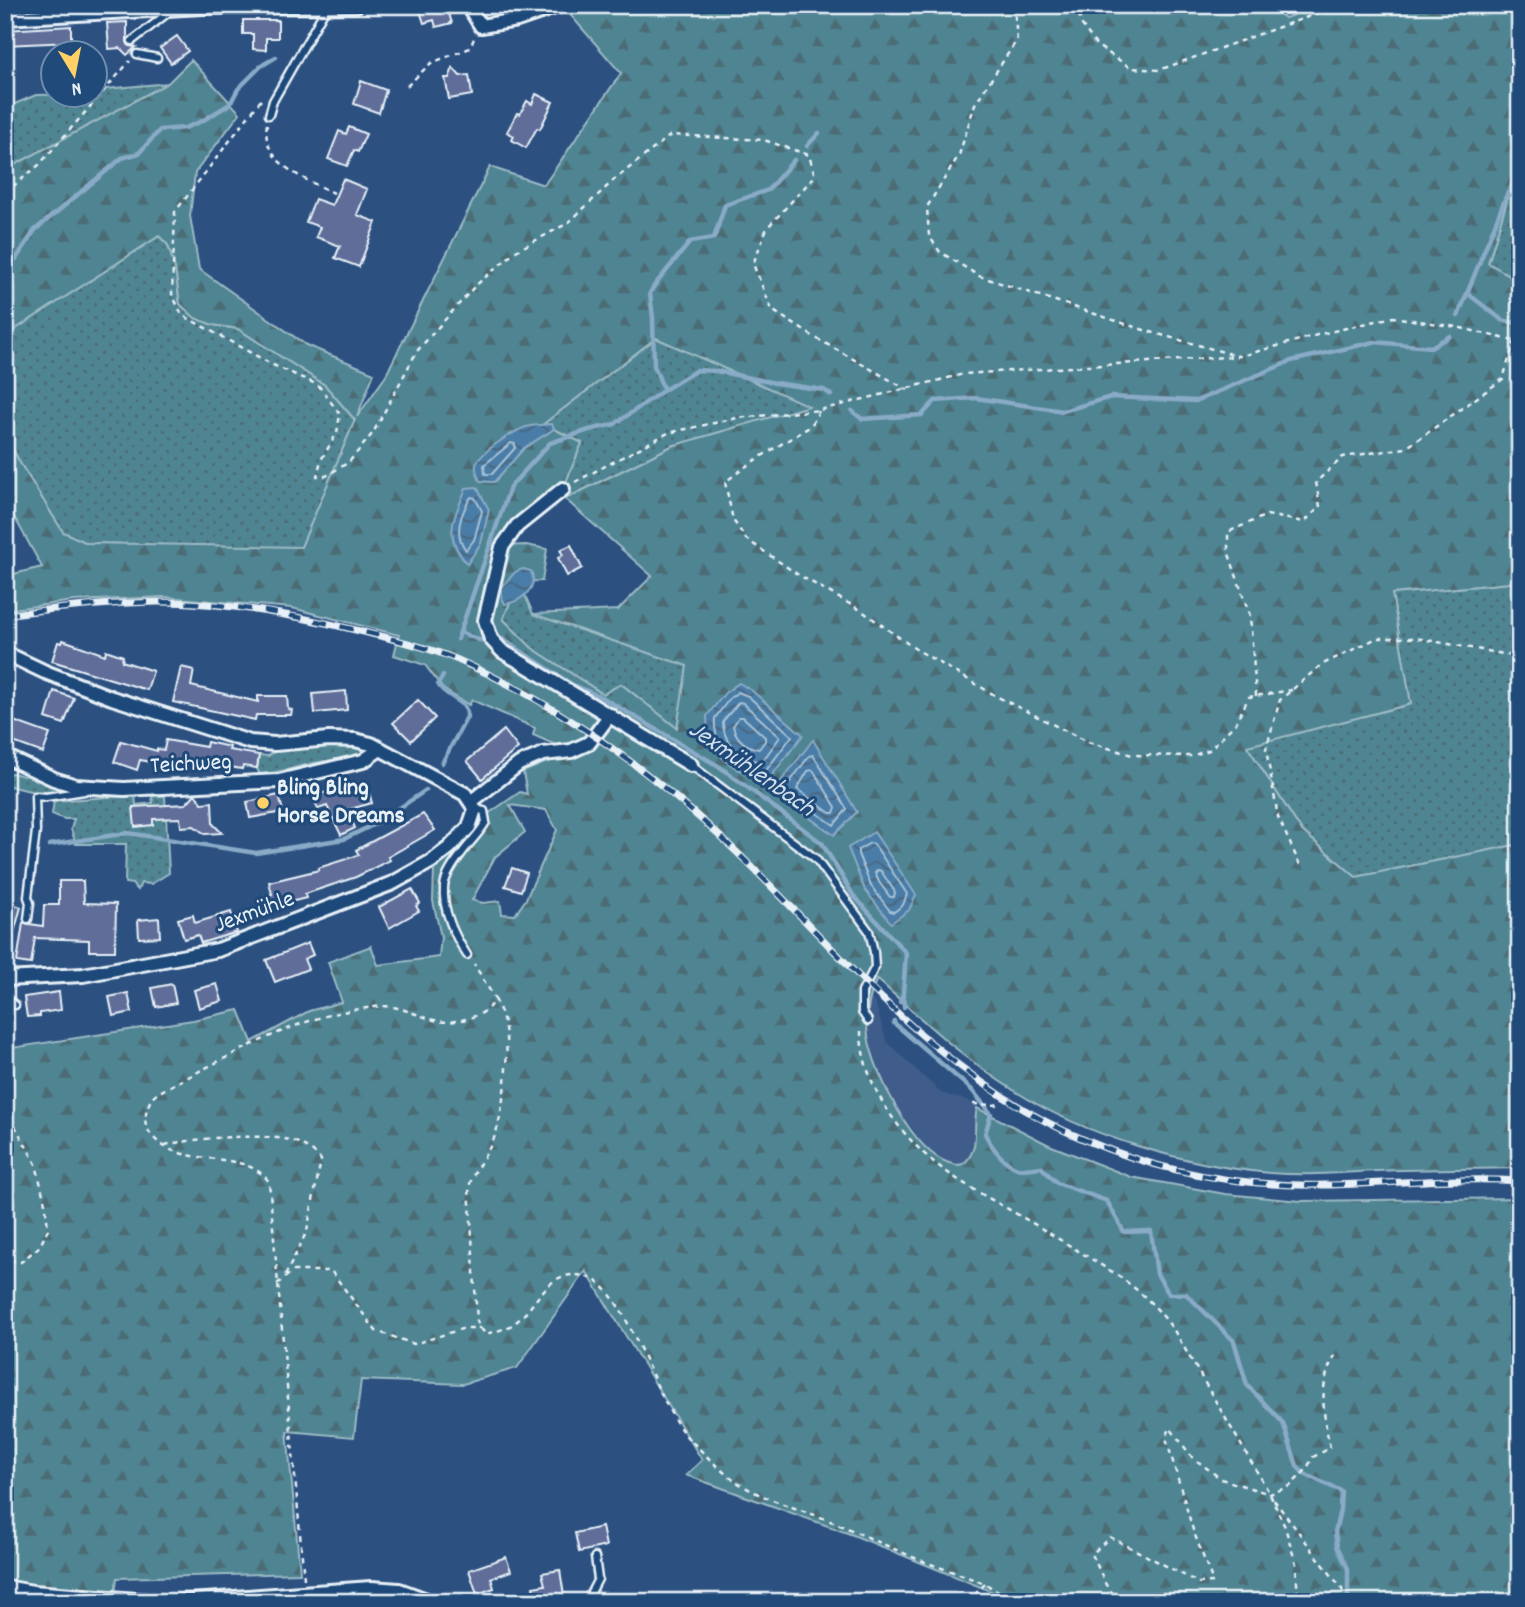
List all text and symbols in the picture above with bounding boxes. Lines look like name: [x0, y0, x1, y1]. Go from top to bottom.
north arrow: [38, 38, 108, 108]
text: N: [69, 73, 83, 101]
water label: Jexmühlenbach: [680, 713, 823, 828]
street label: Teichweg: [149, 746, 233, 784]
place label: Bling Bling Horse Dreams: [277, 772, 405, 834]
marker: Bling Bling Horse Dreams: [255, 795, 271, 811]
street label: Jexmühle: [211, 883, 299, 943]

